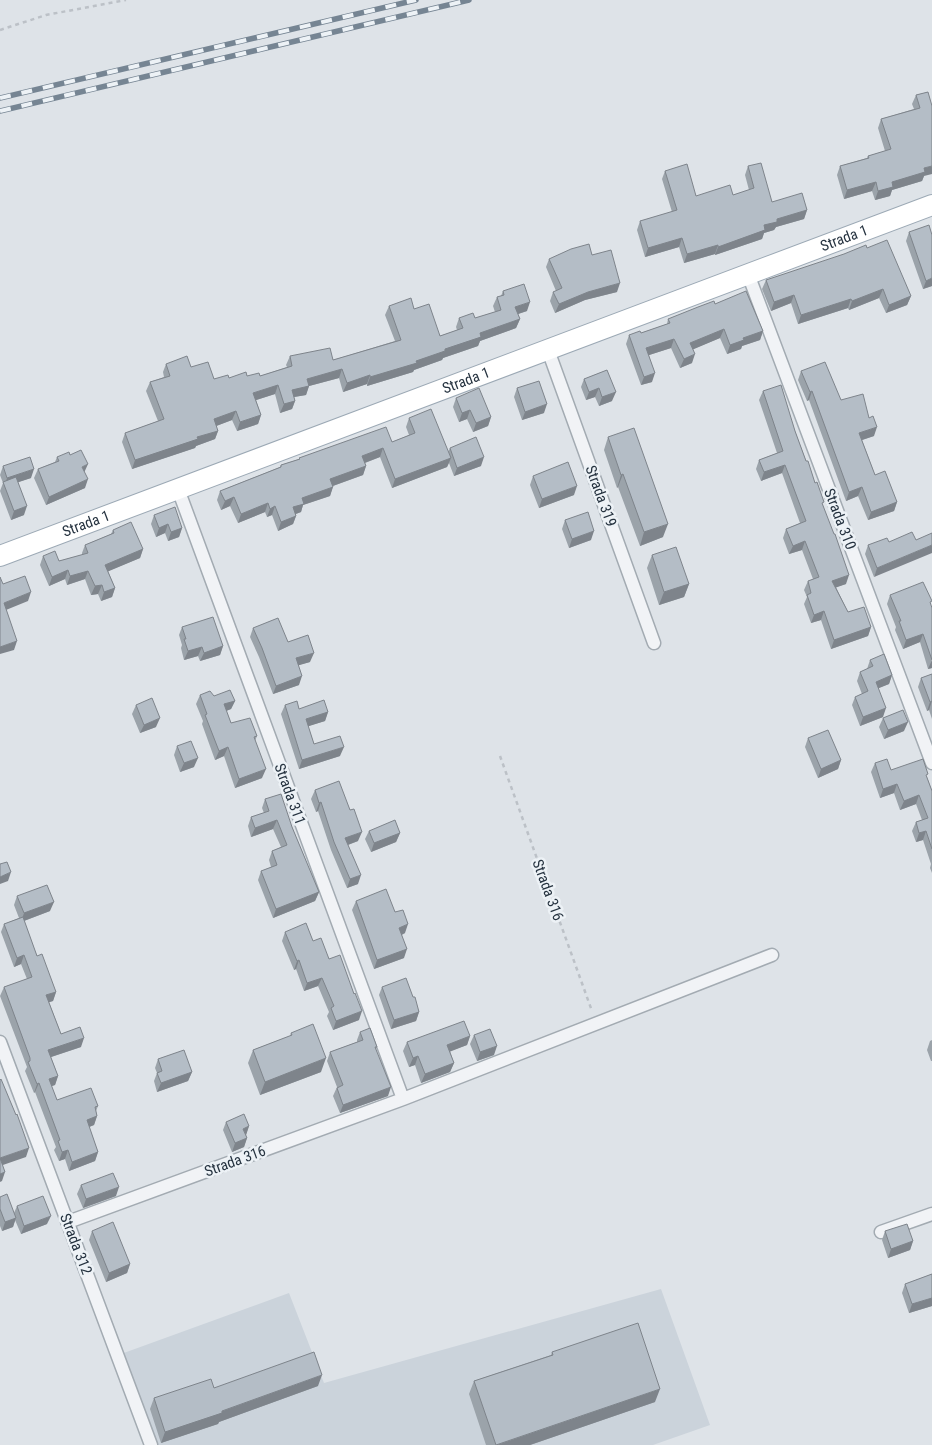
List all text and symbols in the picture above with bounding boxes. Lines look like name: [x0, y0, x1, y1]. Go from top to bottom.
street label: Strada 1: [818, 221, 870, 255]
street label: Strada 1: [440, 363, 492, 398]
street label: Strada 319: [582, 463, 620, 529]
street label: Strada 310: [820, 486, 860, 552]
street label: Strada 1: [60, 506, 112, 541]
street label: Strada 311: [271, 761, 309, 827]
street label: Strada 316: [529, 857, 567, 923]
street label: Strada 316: [202, 1142, 268, 1180]
street label: Strada 312: [56, 1211, 96, 1277]

